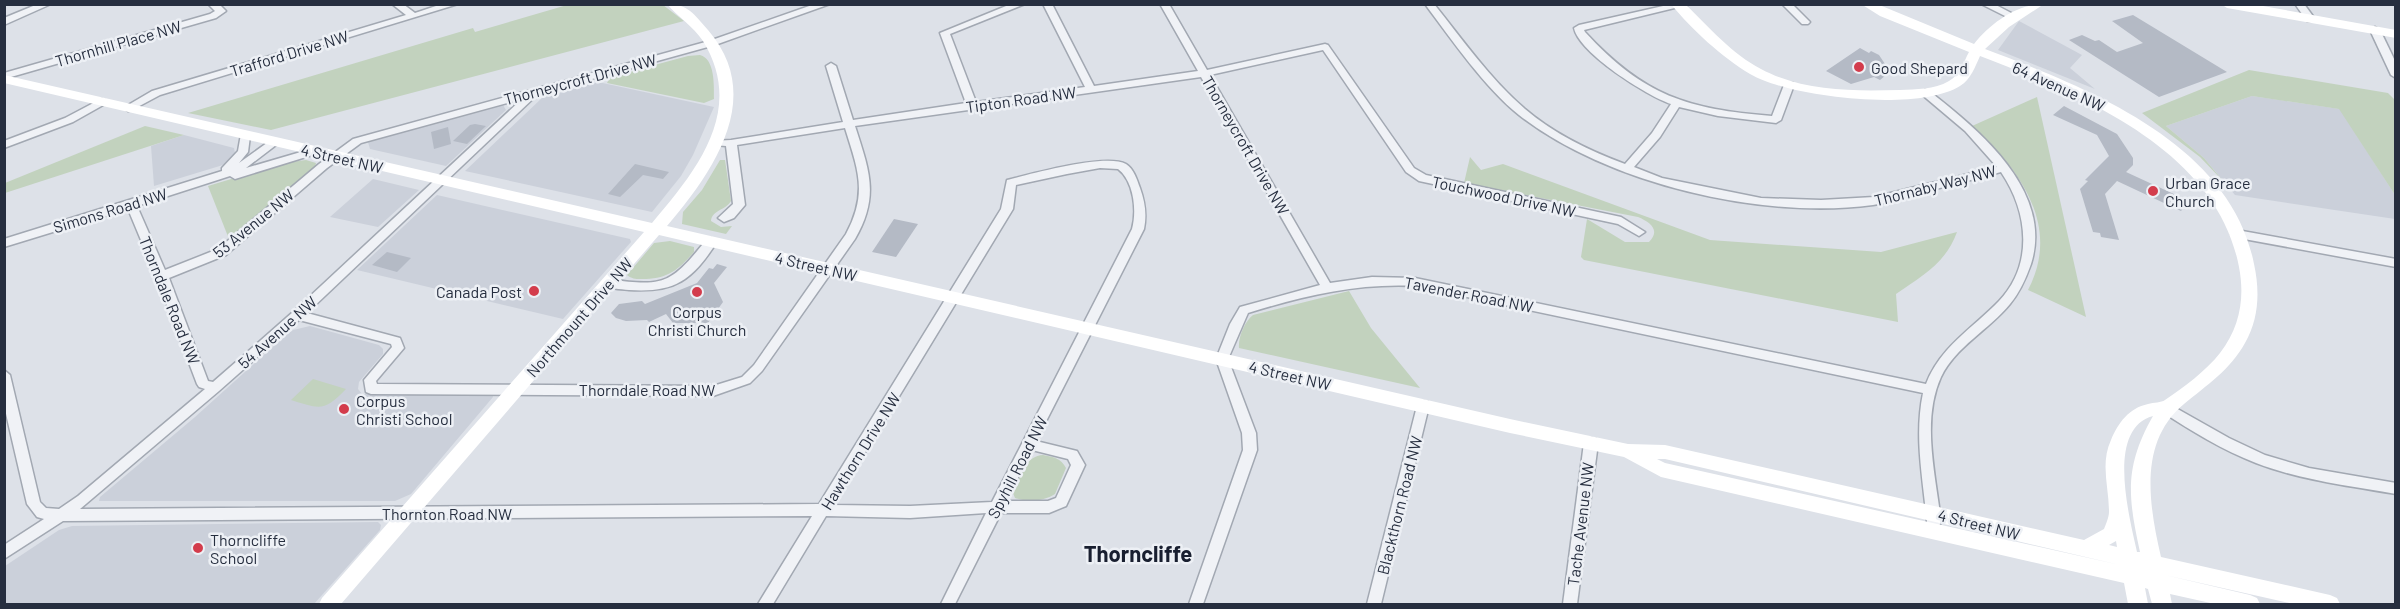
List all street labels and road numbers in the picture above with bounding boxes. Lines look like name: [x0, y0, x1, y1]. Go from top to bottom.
street label: Thornhill Place NW: [53, 16, 183, 70]
street label: Trafford Drive NW: [227, 26, 351, 80]
street label: Thorneycroft Drive NW: [502, 49, 658, 109]
street label: 64 Avenue NW: [2010, 57, 2108, 115]
street label: Thorneycroft Drive NW: [1198, 72, 1294, 218]
street label: Tipton Road NW: [965, 82, 1077, 116]
street label: 4 Street NW: [299, 139, 385, 177]
street label: Thornaby Way NW: [1872, 161, 1998, 209]
street label: Touchwood Drive NW: [1430, 171, 1578, 221]
street label: Simons Road NW: [51, 184, 169, 236]
street label: 53 Avenue NW: [209, 185, 297, 261]
street label: Thorndale Road NW: [136, 233, 204, 367]
street label: 4 Street NW: [773, 247, 859, 285]
street label: Northmount Drive NW: [522, 253, 636, 381]
street label: Tavender Road NW: [1403, 272, 1535, 316]
street label: 54 Avenue NW: [234, 292, 320, 372]
street label: 4 Street NW: [1247, 356, 1333, 394]
street label: Thorndale Road NW: [579, 380, 715, 399]
street label: Hawthorn Drive NW: [816, 389, 904, 513]
street label: Spyhill Road NW: [983, 413, 1051, 521]
street label: Blackthorn Road NW: [1373, 434, 1425, 576]
street label: Tache Avenue NW: [1563, 461, 1597, 587]
street label: Thornton Road NW: [382, 504, 512, 523]
street label: 4 Street NW: [1936, 505, 2022, 543]

